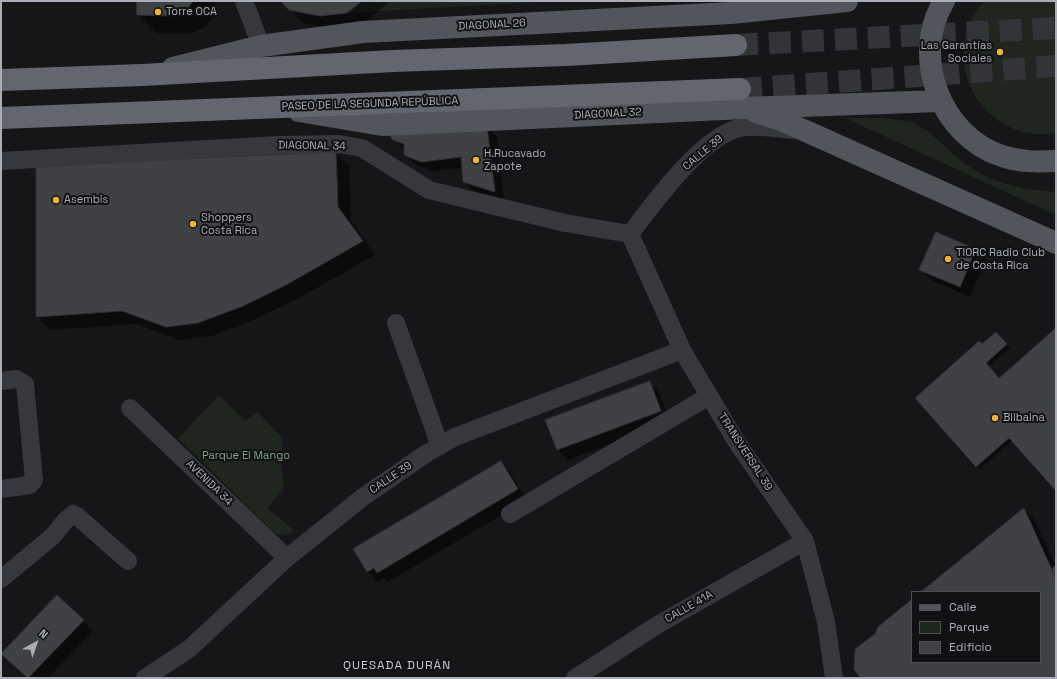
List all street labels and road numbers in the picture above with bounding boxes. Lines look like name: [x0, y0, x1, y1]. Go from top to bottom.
street label: DIAGONAL 26: [458, 17, 526, 33]
street label: PASEO DE LA SEGUNDA REPÚBLICA: [281, 94, 459, 114]
street label: DIAGONAL 32: [574, 106, 642, 122]
street label: CALLE 39: [680, 132, 726, 174]
street label: DIAGONAL 34: [278, 139, 346, 153]
street label: TRANSVERSAL 39: [715, 411, 775, 493]
street label: AVENIDA 34: [183, 457, 235, 509]
street label: CALLE 39: [367, 459, 415, 497]
street label: CALLE 41A: [663, 588, 715, 626]

